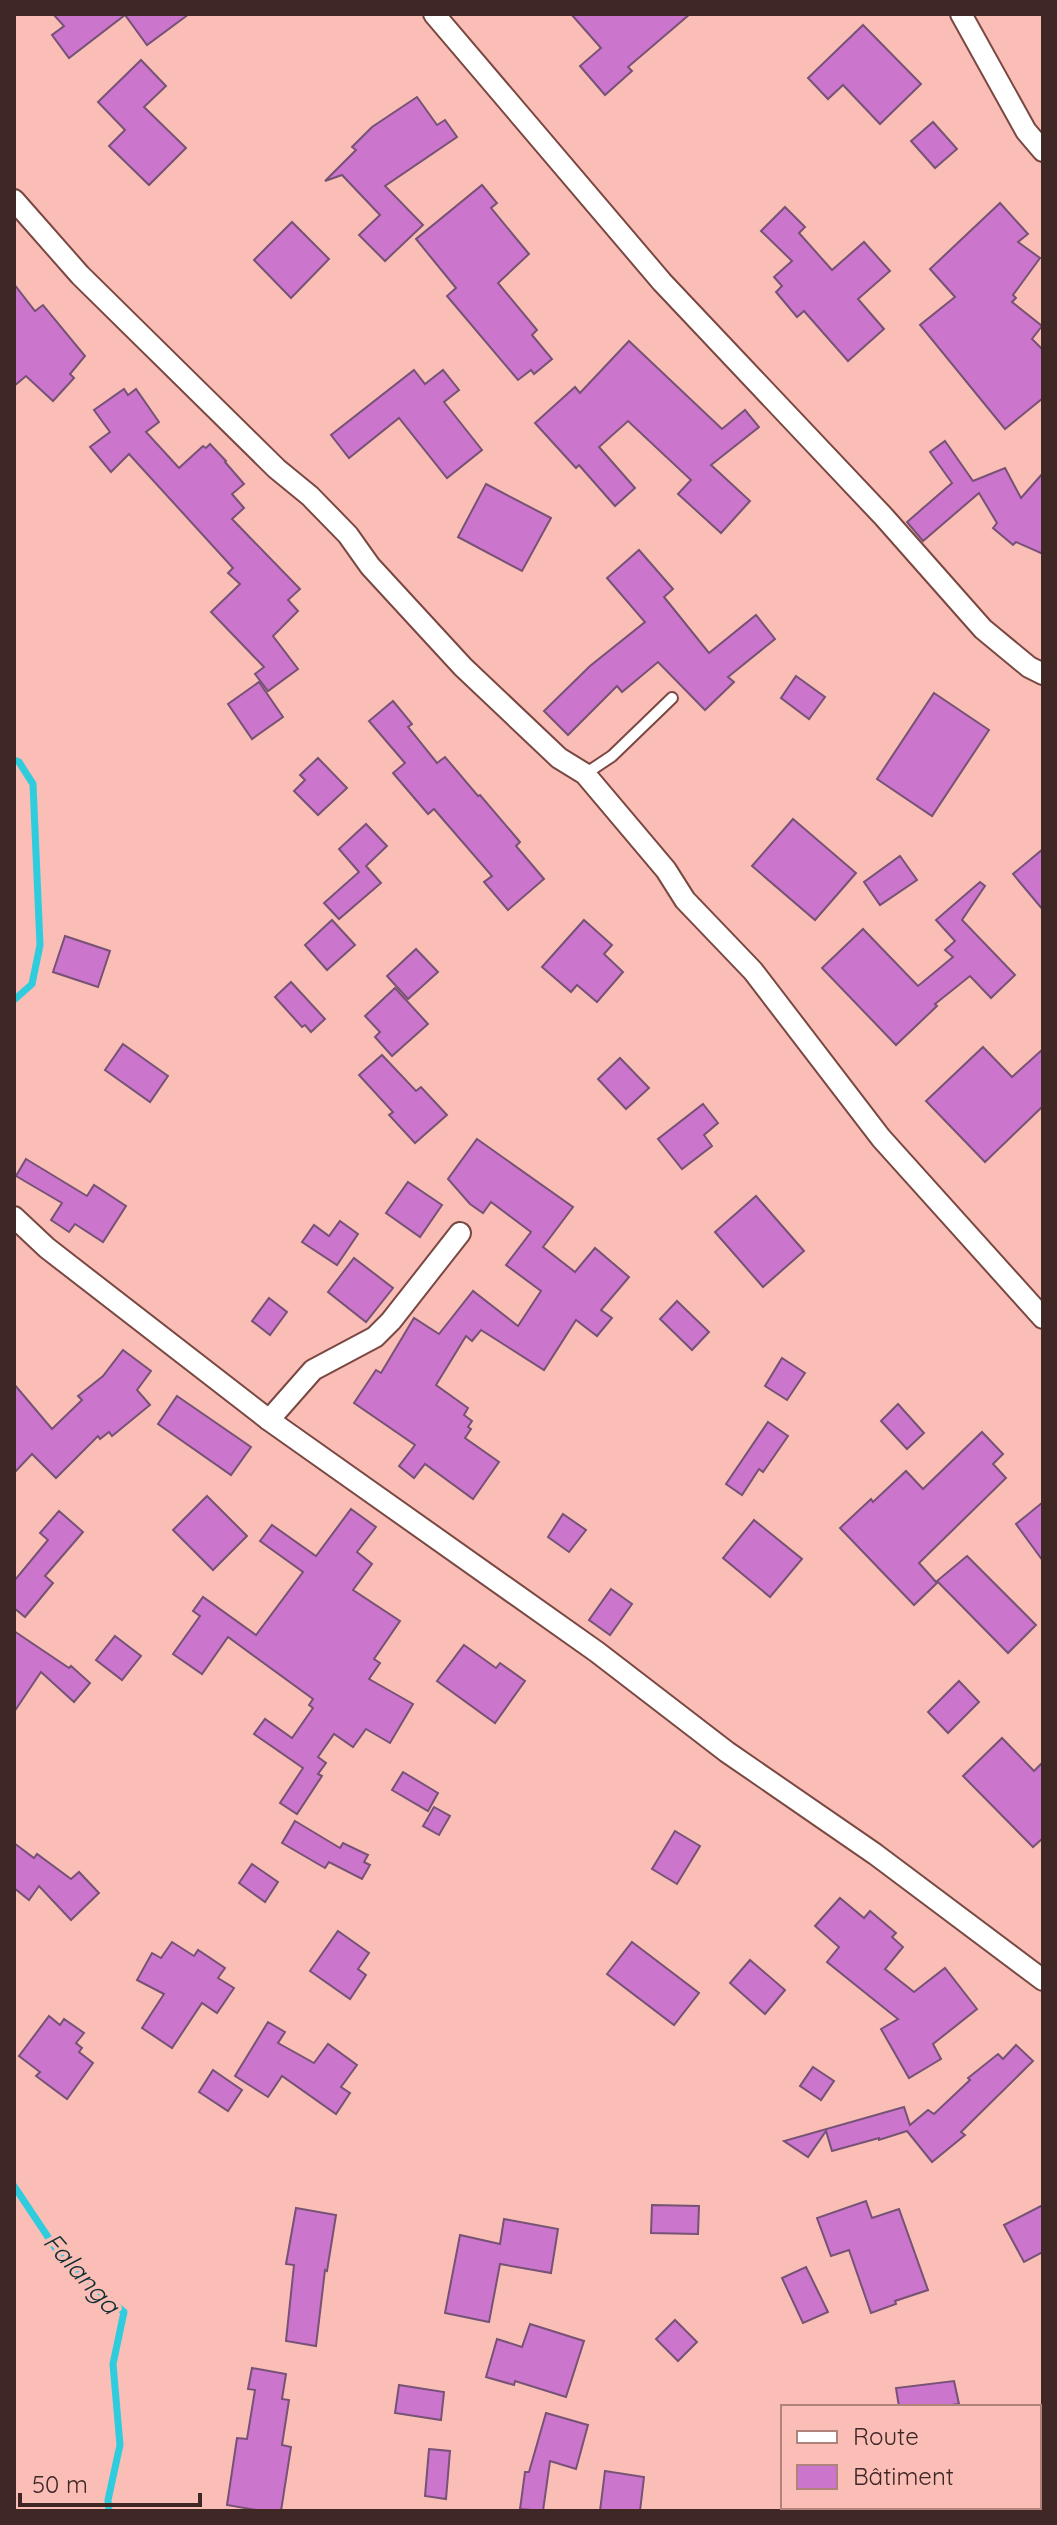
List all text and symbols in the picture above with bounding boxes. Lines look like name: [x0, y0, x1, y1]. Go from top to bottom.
water label: Falanga: [37, 2225, 128, 2322]
legend: [781, 2405, 1041, 2509]
text: Route: [853, 2421, 919, 2451]
scale bar: [20, 2457, 200, 2507]
text: Bâtiment: [853, 2461, 954, 2491]
text: 50 m: [32, 2469, 88, 2499]

